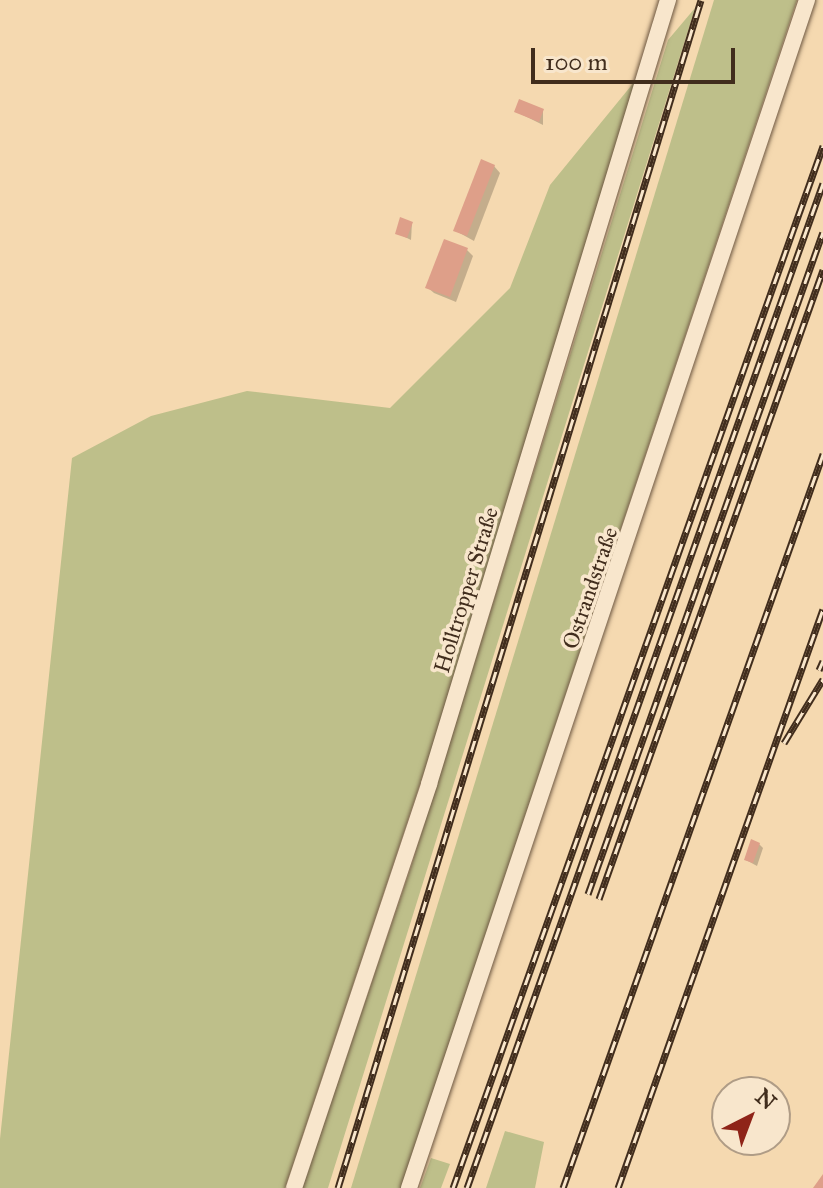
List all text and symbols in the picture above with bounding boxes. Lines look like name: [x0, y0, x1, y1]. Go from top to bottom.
scale bar: [535, 32, 739, 82]
text: 100 m: [545, 47, 608, 77]
street label: Holltropper Straße: [428, 504, 504, 676]
street label: Ostrandstraße: [557, 524, 623, 652]
north arrow: [711, 1076, 791, 1156]
text: N: [750, 1083, 782, 1116]

